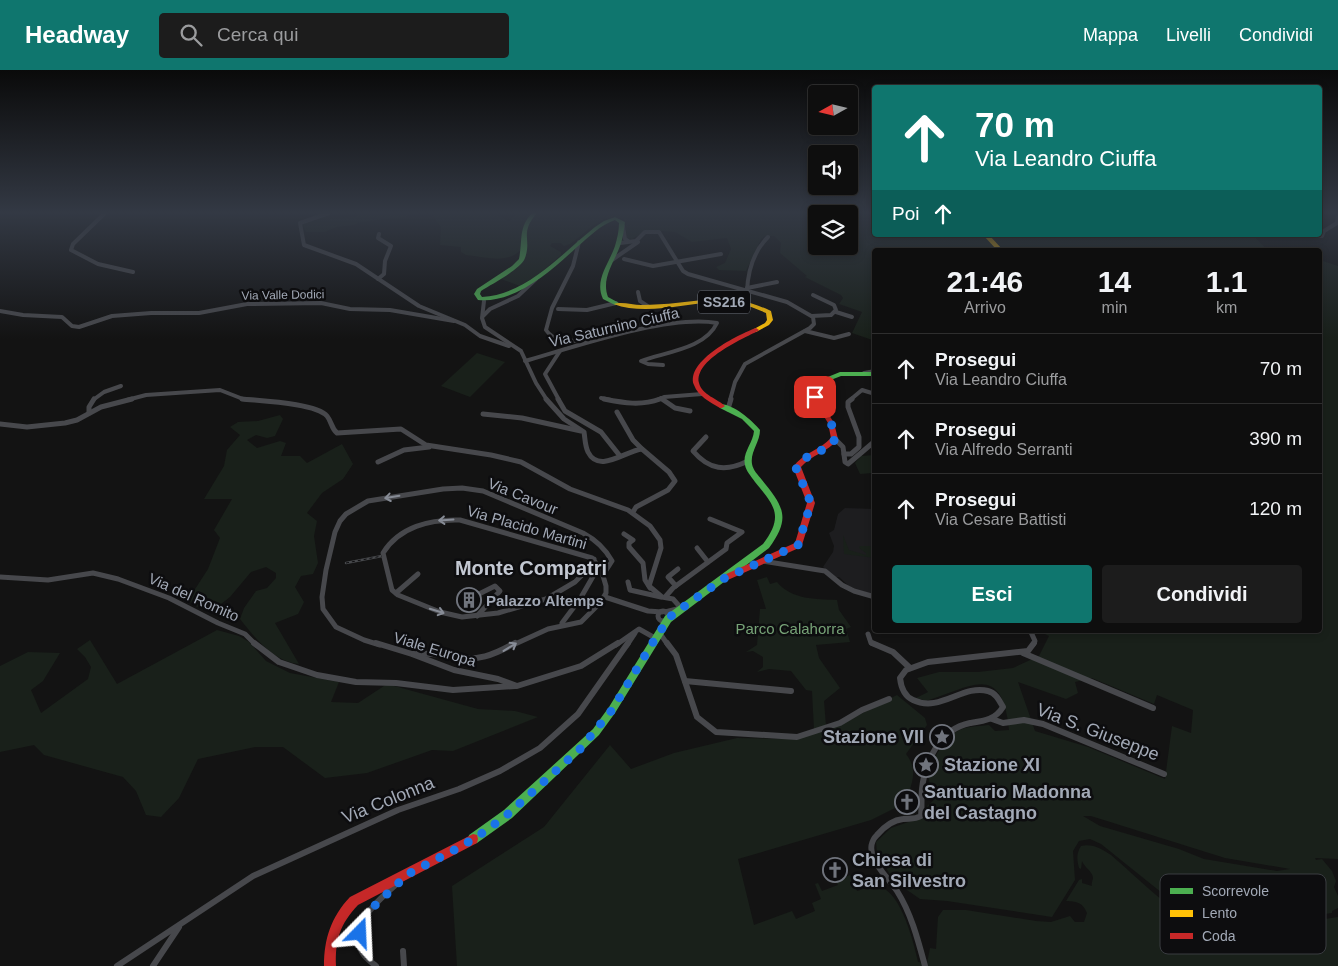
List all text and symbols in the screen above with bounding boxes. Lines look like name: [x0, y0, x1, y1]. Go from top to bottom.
search box: [159, 13, 509, 58]
text: Headway: [25, 21, 129, 48]
icon: search: [177, 21, 205, 49]
text: Cerca qui: [217, 24, 298, 45]
text: Mappa: [1083, 25, 1138, 45]
text: Livelli: [1166, 25, 1211, 45]
text: Condividi: [1239, 25, 1313, 45]
north arrow: [808, 85, 858, 135]
map controls: [808, 85, 858, 255]
icon: ahead: [892, 105, 957, 170]
text: 70 m: [975, 105, 1055, 144]
button: sound: [808, 145, 858, 195]
text: Via Leandro Ciuffa: [975, 146, 1156, 171]
icon: ahead: [929, 200, 957, 228]
text: Poi: [892, 203, 919, 224]
button: layers: [808, 205, 858, 255]
text: 21:46: [947, 265, 1023, 298]
text: 14: [1098, 265, 1131, 298]
text: 1.1: [1206, 265, 1247, 298]
street label: Via Valle Dodici: [241, 287, 325, 303]
road number: SS216: [698, 290, 750, 313]
text: Arrivo: [964, 299, 1006, 316]
text: min: [1102, 299, 1127, 316]
text: km: [1216, 299, 1237, 316]
street label: Via Saturnino Ciuffa: [547, 304, 681, 350]
text: Prosegui: [935, 349, 1016, 370]
icon: ahead: [892, 355, 920, 383]
text: 70 m: [1260, 358, 1302, 379]
text: Via Leandro Ciuffa: [935, 371, 1067, 388]
pin: [794, 376, 836, 418]
icon: arrive: [801, 383, 829, 411]
text: Prosegui: [935, 419, 1016, 440]
icon: ahead: [892, 425, 920, 453]
text: 390 m: [1249, 428, 1302, 449]
text: Via Alfredo Serranti: [935, 441, 1073, 458]
street label: Via Cavour: [486, 474, 560, 518]
text: Prosegui: [935, 489, 1016, 510]
one-way arrow: [385, 493, 401, 503]
icon: ahead: [892, 495, 920, 523]
text: 120 m: [1249, 498, 1302, 519]
street label: Via Placido Martini: [465, 502, 589, 552]
text: Via Cesare Battisti: [935, 511, 1066, 528]
one-way arrow: [439, 516, 455, 525]
district label: Monte Compatri: [455, 557, 607, 579]
button: Esci: [892, 565, 1092, 623]
button: Condividi: [1102, 565, 1302, 623]
street label: Via del Romito: [146, 569, 242, 625]
building icon: Palazzo Altemps: [456, 587, 482, 613]
place label: Palazzo Altemps: [486, 592, 604, 609]
one-way arrow: [428, 607, 444, 616]
park label: Parco Calahorra: [735, 620, 845, 637]
street label: Viale Europa: [392, 628, 479, 670]
one-way arrow: [503, 641, 517, 651]
street label: Via S. Giuseppe: [1034, 699, 1162, 765]
place icon: Stazione VII: [929, 724, 955, 750]
place label: Stazione VII: [823, 727, 924, 747]
place icon: Stazione XI: [913, 752, 939, 778]
place label: Stazione XI: [944, 755, 1040, 775]
street label: Via Colonna: [339, 772, 438, 828]
place label: Santuario Madonna del Castagno: [924, 782, 1092, 823]
church icon: Santuario Madonna del Castagno: [894, 789, 920, 815]
place label: Chiesa di San Silvestro: [852, 850, 966, 891]
church icon: Chiesa di San Silvestro: [822, 857, 848, 883]
legend: [1160, 874, 1326, 954]
text: Scorrevole: [1202, 883, 1269, 899]
text: Lento: [1202, 905, 1237, 921]
position arrow: [333, 906, 385, 958]
text: Coda: [1202, 928, 1236, 944]

